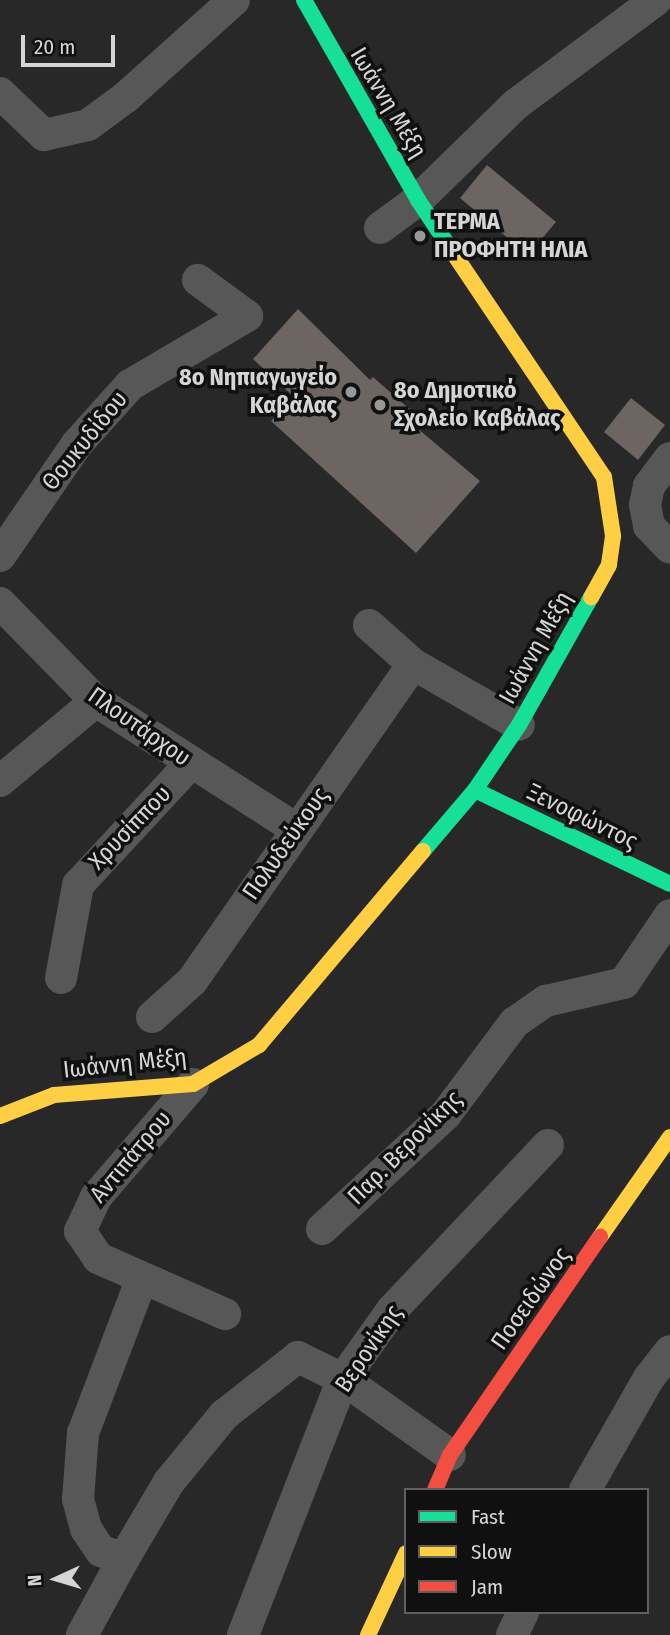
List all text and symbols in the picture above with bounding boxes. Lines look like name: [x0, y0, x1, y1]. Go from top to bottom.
scale bar: [24, 21, 119, 65]
text: 20 m: [34, 34, 75, 60]
street label: Ιωάννη Μέξη: [344, 42, 432, 164]
place label: ΤΕΡΜΑ ΠΡΟΦΗΤΗ ΗΛΙΑ: [434, 208, 588, 264]
marker: ΤΕΡΜΑ ΠΡΟΦΗΤΗ ΗΛΙΑ: [412, 228, 428, 244]
place label: 8ο Νηπιαγωγείο Καβάλας: [179, 364, 337, 420]
place label: 8ο Δημοτικό Σχολείο Καβάλας: [394, 377, 560, 433]
marker: 8ο Νηπιαγωγείο Καβάλας: [343, 384, 359, 400]
street label: Θουκυδίδου: [36, 385, 134, 497]
marker: 8ο Δημοτικό Σχολείο Καβάλας: [372, 397, 388, 413]
street label: Ιωάννη Μέξη: [493, 587, 579, 709]
street label: Πλουτάρχου: [82, 681, 196, 773]
street label: Ξενοφώντος: [522, 778, 642, 856]
street label: Χρυσίππου: [83, 780, 177, 876]
street label: Πολυδεύκους: [237, 782, 335, 906]
street label: Ιωάννη Μέξη: [62, 1043, 188, 1085]
street label: Παρ. Βερονίκης: [342, 1085, 468, 1211]
street label: Αντιπάτρου: [84, 1105, 178, 1209]
street label: Ποσειδώνος: [485, 1242, 577, 1356]
street label: Βερονίκης: [329, 1300, 409, 1398]
legend: [404, 1488, 649, 1614]
text: Fast: [471, 1504, 505, 1530]
text: Slow: [471, 1539, 512, 1565]
north arrow: [21, 1544, 91, 1614]
text: N: [23, 1574, 46, 1587]
text: Jam: [471, 1574, 503, 1600]

